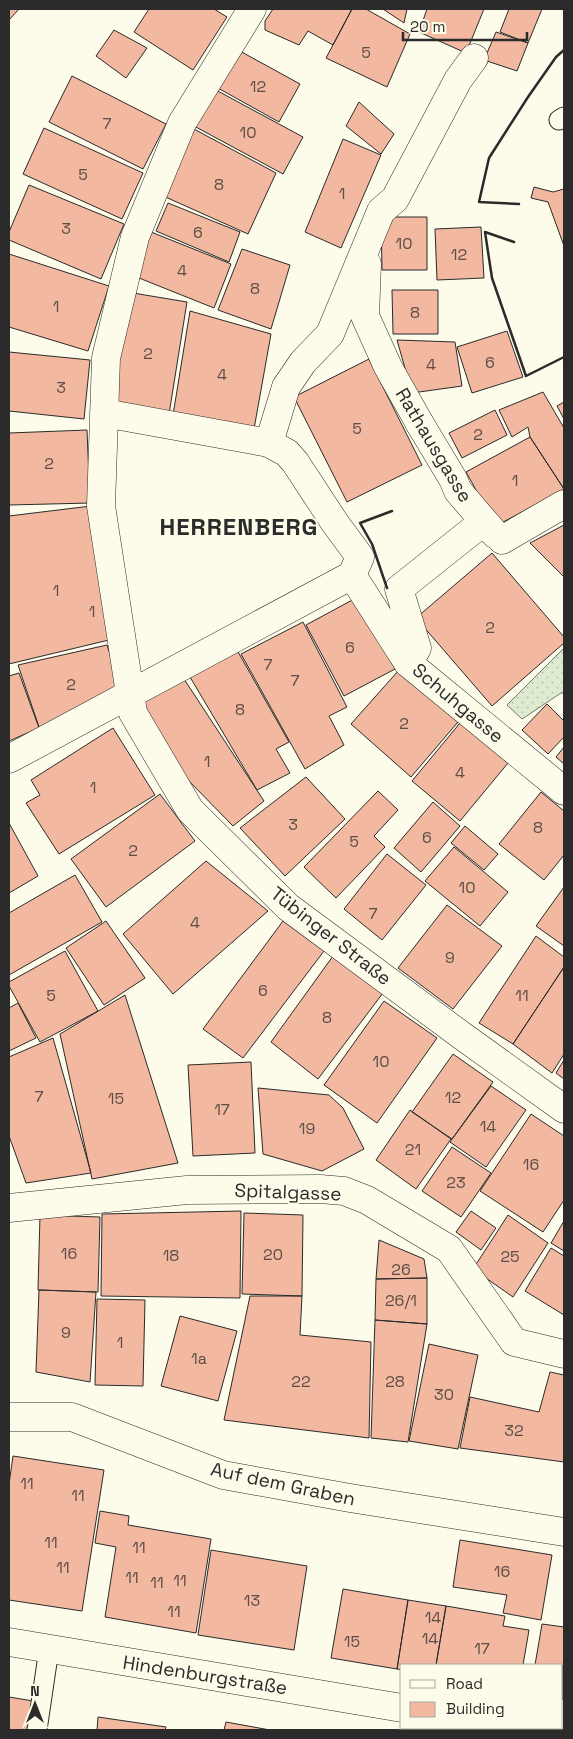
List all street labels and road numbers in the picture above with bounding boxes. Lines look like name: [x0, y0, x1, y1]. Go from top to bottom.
street label: Rathausgasse: [390, 383, 478, 507]
street label: Schuhgasse: [407, 657, 509, 749]
street label: Tübinger Straße: [266, 881, 396, 991]
street label: Spitalgasse: [234, 1178, 342, 1206]
street label: Auf dem Graben: [208, 1456, 358, 1512]
street label: Hindenburgstraße: [121, 1650, 289, 1700]

